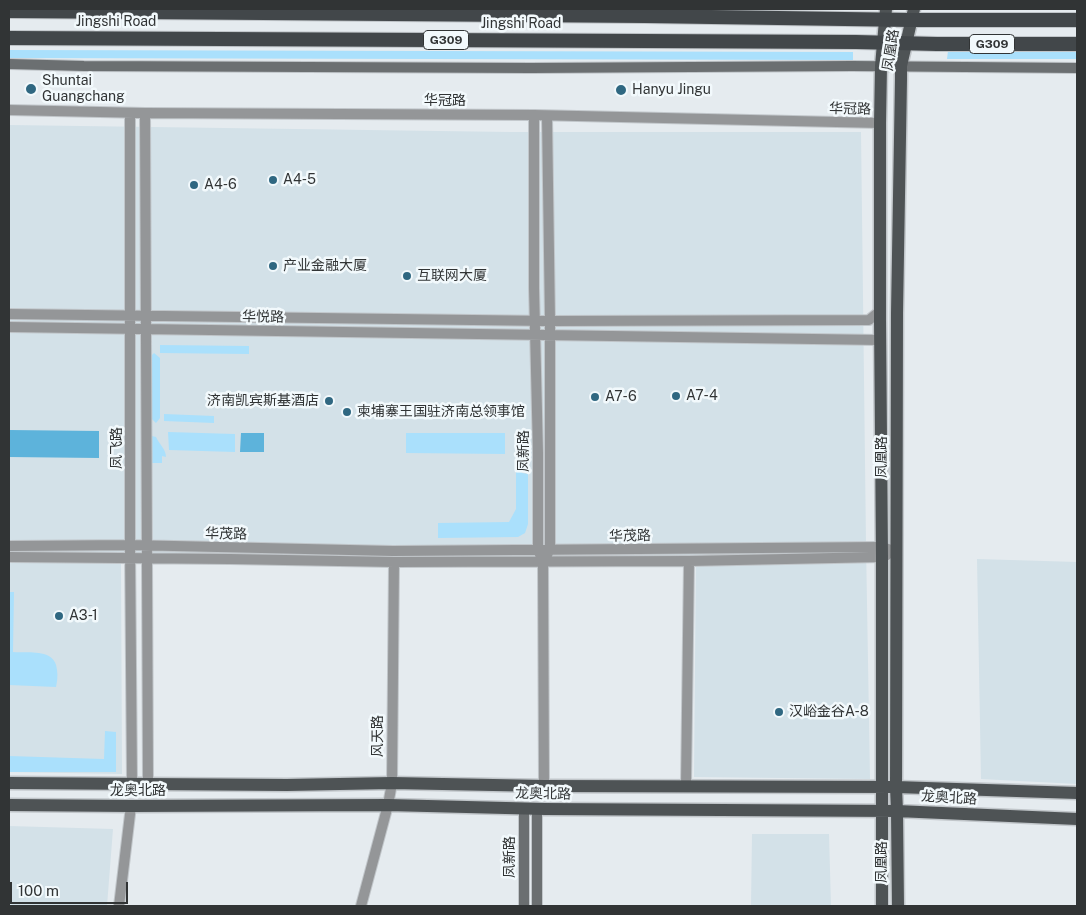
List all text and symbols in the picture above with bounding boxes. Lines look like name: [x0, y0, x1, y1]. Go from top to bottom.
street label: Jingshi Road: [76, 14, 156, 30]
street label: Jingshi Road: [481, 16, 561, 32]
street label: 凤凰路: [879, 28, 903, 72]
road number: G309: [424, 30, 468, 50]
road number: G309: [970, 34, 1014, 54]
place label: Shuntai Guangchang: [42, 73, 125, 105]
marker: Shuntai Guangchang: [24, 82, 38, 96]
place label: Hanyu Jingu: [632, 82, 711, 98]
marker: Hanyu Jingu: [614, 83, 628, 97]
street label: 华冠路: [424, 93, 466, 109]
street label: 华冠路: [829, 100, 871, 118]
place label: A4-5: [283, 172, 316, 188]
marker: A4-5: [267, 174, 279, 186]
place label: A4-6: [204, 177, 237, 193]
marker: A4-6: [188, 179, 200, 191]
place label: 产业金融大厦: [283, 258, 367, 274]
marker: 产业金融大厦: [267, 260, 279, 272]
place label: 互联网大厦: [417, 268, 487, 284]
marker: 互联网大厦: [401, 270, 413, 282]
street label: 华悦路: [242, 308, 284, 326]
place label: A7-4: [686, 388, 718, 404]
place label: A7-6: [605, 389, 637, 405]
marker: A7-4: [670, 390, 682, 402]
marker: A7-6: [589, 391, 601, 403]
place label: 济南凯宾斯基酒店: [207, 393, 319, 409]
marker: 济南凯宾斯基酒店: [323, 395, 335, 407]
place label: 柬埔寨王国驻济南总领事馆: [357, 404, 525, 420]
marker: 柬埔寨王国驻济南总领事馆: [341, 406, 353, 418]
street label: 凤飞路: [109, 427, 125, 469]
street label: 凤新路: [516, 430, 532, 472]
street label: 凤凰路: [874, 436, 890, 478]
street label: 华茂路: [205, 525, 247, 543]
street label: 华茂路: [609, 527, 651, 545]
place label: A3-1: [69, 608, 98, 624]
marker: A3-1: [53, 610, 65, 622]
place label: 汉峪金谷A-8: [789, 704, 869, 720]
marker: 汉峪金谷A-8: [773, 706, 785, 718]
street label: 风天路: [370, 715, 386, 757]
street label: 龙奥北路: [110, 783, 166, 799]
street label: 龙奥北路: [515, 785, 571, 803]
street label: 龙奥北路: [921, 788, 977, 808]
street label: 凤新路: [502, 836, 518, 878]
street label: 凤凰路: [874, 841, 890, 883]
scale bar: [12, 872, 130, 904]
text: 100 m: [18, 882, 59, 899]

